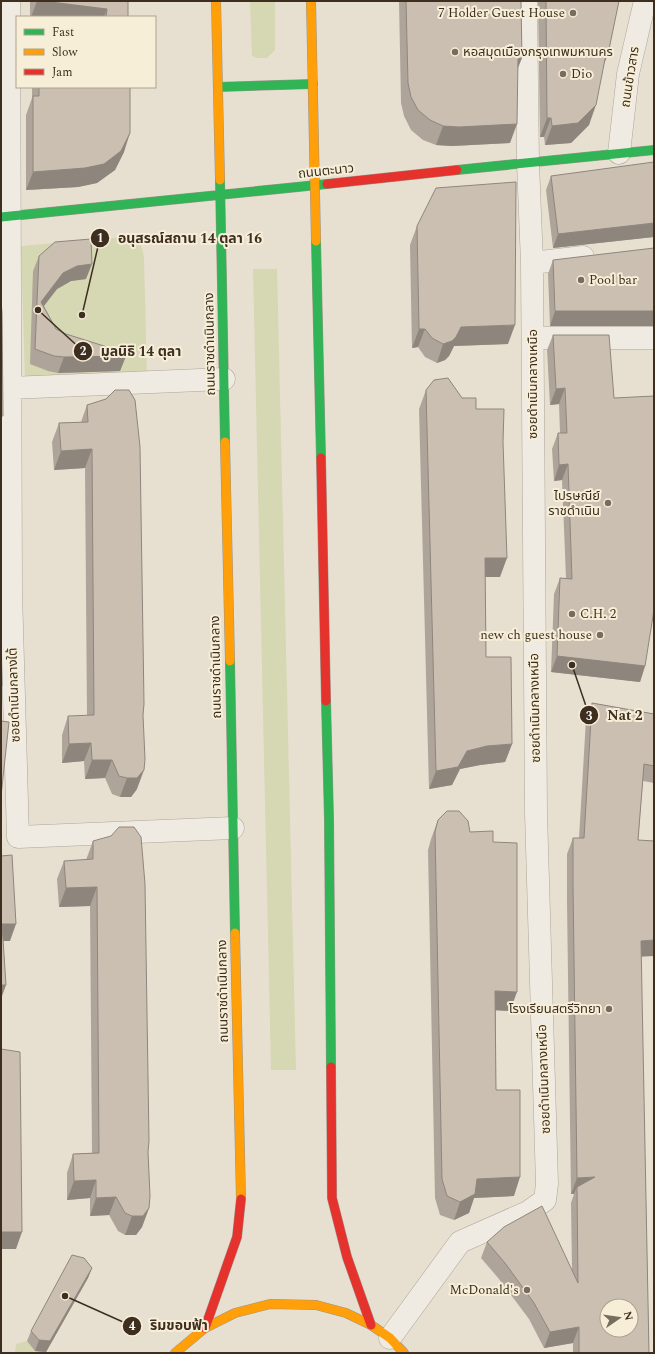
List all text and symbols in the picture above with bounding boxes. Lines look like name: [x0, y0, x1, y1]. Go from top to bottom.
place label: 7 Holder Guest House: [438, 3, 565, 23]
marker: 7 Holder Guest House: [568, 8, 578, 18]
legend: [16, 16, 156, 88]
text: Fast: [52, 23, 74, 42]
place label: หอสมุดเมืองกรุงเทพมหานคร: [463, 42, 613, 62]
text: Slow: [52, 43, 78, 62]
street label: ถนนข้าวสาร: [615, 45, 645, 109]
marker: หอสมุดเมืองกรุงเทพมหานคร: [450, 47, 460, 57]
text: Jam: [52, 63, 73, 82]
place label: Dio: [571, 64, 592, 84]
marker: Dio: [558, 69, 568, 79]
street label: ถนนตะนาว: [297, 158, 355, 184]
callout: อนุสรณ์สถาน 14 ตุลา 16: [90, 225, 270, 251]
text: อนุสรณ์สถาน 14 ตุลา 16: [118, 228, 262, 249]
text: 1: [97, 229, 103, 248]
place label: Pool bar: [589, 270, 637, 290]
marker: Pool bar: [576, 275, 586, 285]
street label: ถนนราชดำเนินกลาง: [199, 292, 221, 396]
street label: ซอยดำเนินกลางเหนือ: [523, 329, 543, 439]
callout: มูลนิธิ 14 ตุลา: [73, 338, 190, 364]
text: มูลนิธิ 14 ตุลา: [101, 341, 181, 362]
text: 2: [80, 342, 87, 361]
place label: ไปรษณีย์ ราชดำเนิน: [548, 486, 600, 521]
marker: ไปรษณีย์ ราชดำเนิน: [603, 498, 613, 508]
place label: C.H. 2: [580, 604, 616, 624]
marker: C.H. 2: [567, 609, 577, 619]
street label: ถนนราชดำเนินกลาง: [205, 615, 227, 719]
place label: new ch guest house: [480, 625, 592, 645]
marker: new ch guest house: [595, 630, 605, 640]
street label: ซอยดำเนินกลางใต้: [2, 647, 26, 743]
street label: ซอยดำเนินกลางเหนือ: [524, 653, 546, 763]
callout: Nat 2: [579, 702, 651, 728]
text: Nat 2: [607, 705, 643, 726]
text: 3: [586, 707, 593, 726]
street label: ถนนราชดำเนินกลาง: [212, 939, 234, 1043]
place label: โรงเรียนสตรีวิทยา: [509, 999, 601, 1019]
marker: โรงเรียนสตรีวิทยา: [604, 1004, 614, 1014]
street label: ซอยดำเนินกลางเหนือ: [532, 1024, 556, 1134]
place label: McDonald's: [449, 1280, 519, 1300]
marker: McDonald's: [522, 1285, 532, 1295]
north arrow: [599, 1298, 639, 1338]
text: N: [619, 1310, 638, 1322]
callout: ริมขอบฟ้า: [122, 1313, 216, 1339]
text: ริมขอบฟ้า: [149, 1315, 208, 1336]
text: 4: [129, 1317, 136, 1336]

